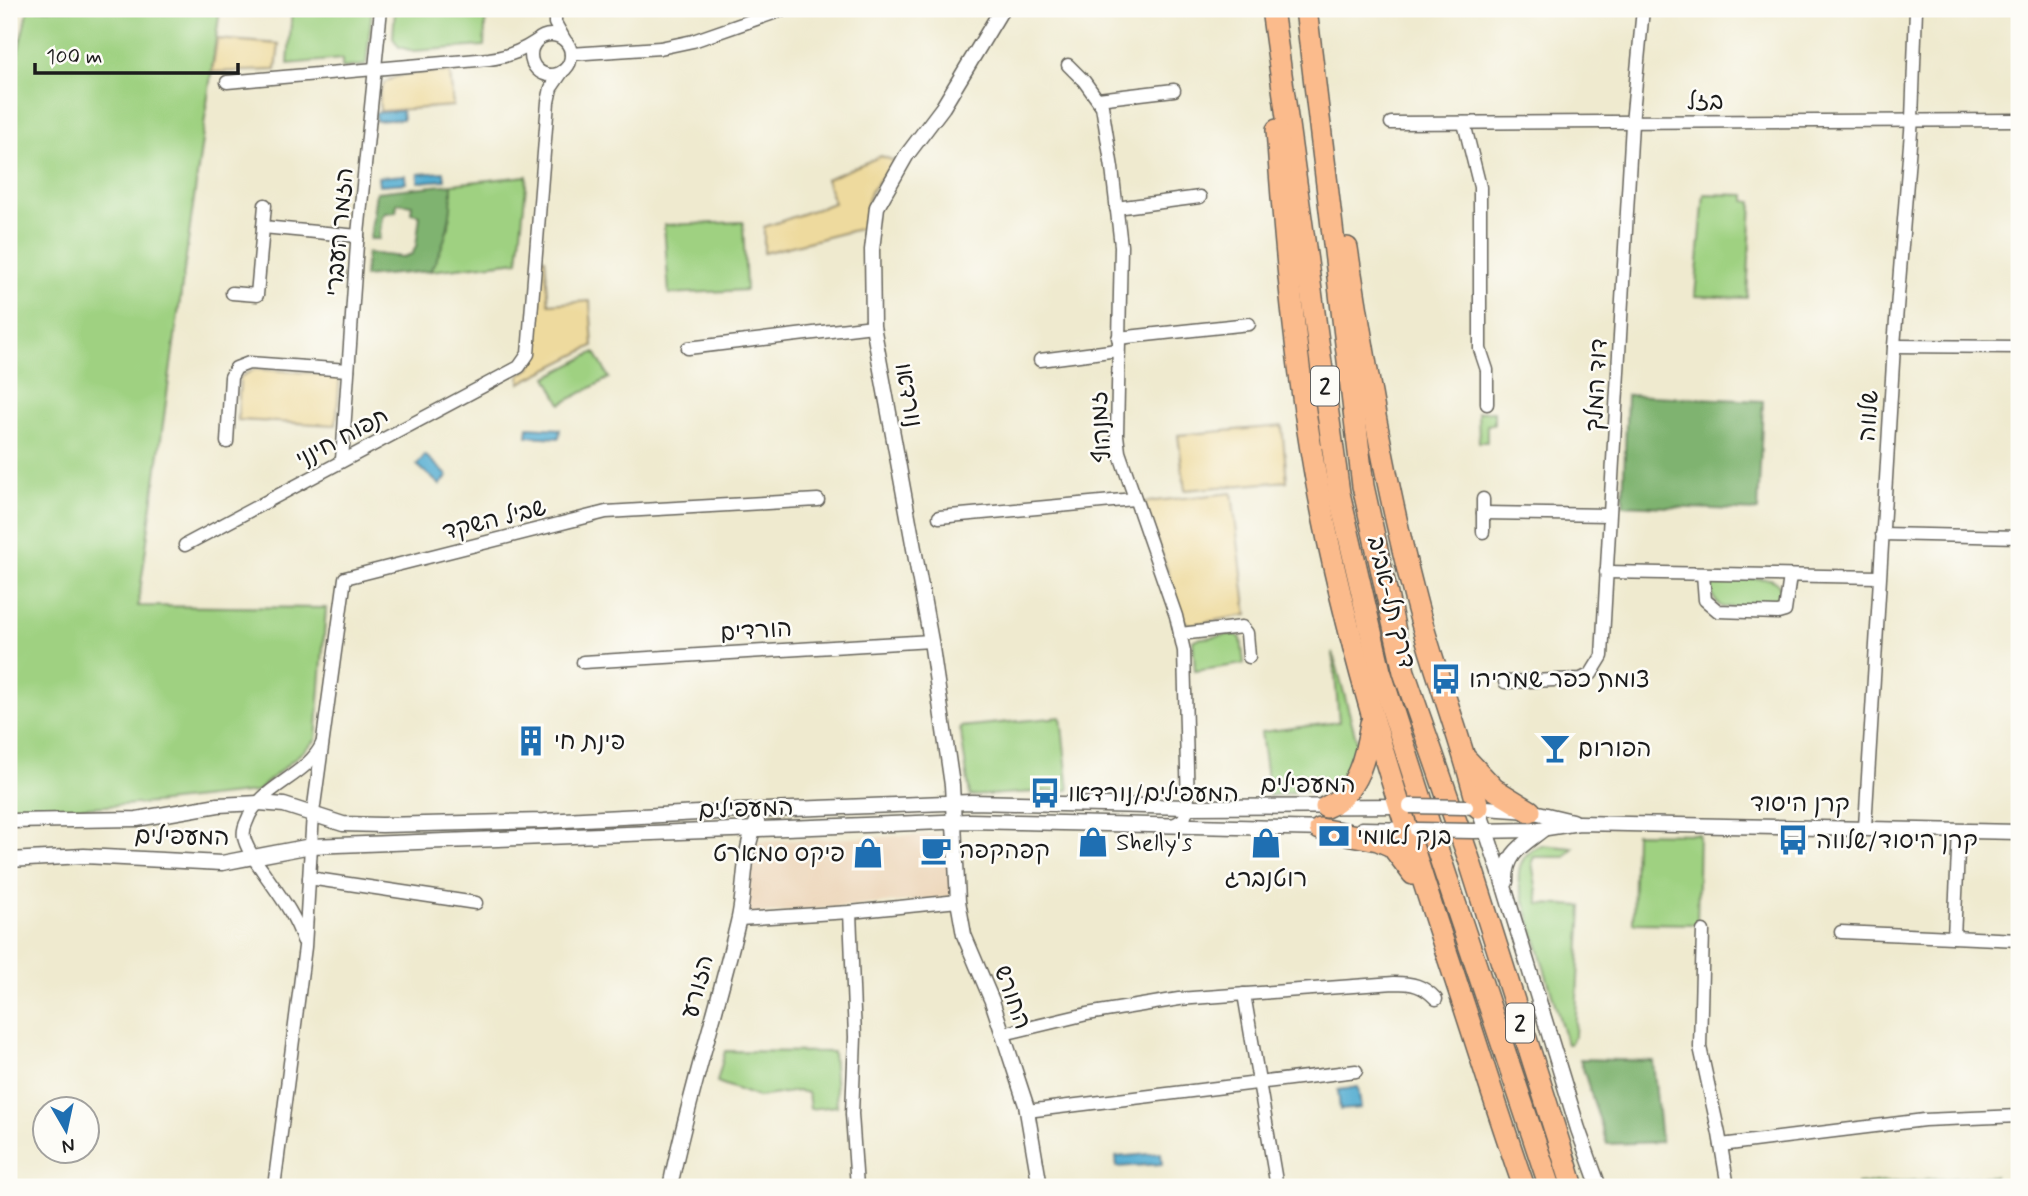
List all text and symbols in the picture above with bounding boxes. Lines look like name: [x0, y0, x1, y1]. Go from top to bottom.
scale bar: [35, 32, 238, 76]
text: 100 m: [46, 43, 102, 71]
street label: בזל: [1686, 87, 1724, 118]
street label: הזמר העברי: [319, 166, 362, 298]
street label: דוד המלך: [1580, 338, 1615, 432]
street label: נורדאו: [887, 361, 928, 430]
road number: 2: [1311, 366, 1339, 406]
street label: שלווה: [1852, 389, 1887, 443]
street label: זמנהוף: [1084, 390, 1119, 464]
street label: תפוח חינני: [291, 401, 395, 476]
street label: שביל השקד: [439, 493, 550, 548]
street label: דרך תל-אביב: [1359, 533, 1422, 672]
street label: הורדים: [719, 614, 793, 649]
bus stop icon: צומת כפר שמריהו: [1429, 662, 1463, 696]
place label: צומת כפר שמריהו: [1469, 665, 1650, 696]
building icon: פינת חי: [514, 724, 548, 758]
place label: פינת חי: [554, 727, 625, 758]
bar icon: הפורום: [1538, 731, 1572, 765]
place label: הפורום: [1578, 734, 1652, 765]
street label: המעפילים: [1260, 770, 1356, 801]
bus stop icon: המעפילים/נורדאו: [1028, 776, 1062, 810]
place label: המעפילים/נורדאו: [1068, 779, 1239, 810]
street label: קרן היסוד: [1750, 788, 1850, 821]
street label: המעפילים: [698, 792, 794, 827]
bank icon: בנק לאומי: [1317, 819, 1351, 853]
street label: המעפילים: [134, 821, 230, 854]
place label: בנק לאומי: [1357, 822, 1452, 853]
bus stop icon: קרן היסוד/שלווה: [1776, 823, 1810, 857]
shop icon: Shelly's: [1076, 825, 1110, 859]
shop icon: רוטנברג: [1249, 826, 1283, 860]
place label: קרן היסוד/שלווה: [1816, 826, 1978, 857]
place label: Shelly's: [1116, 828, 1193, 859]
cafe icon: קפהקפה: [919, 833, 953, 867]
shop icon: פיקס סמארט: [851, 836, 885, 870]
place label: קפהקפה: [959, 836, 1050, 867]
place label: פיקס סמארט: [713, 839, 845, 870]
place label: רוטנברג: [1225, 864, 1307, 895]
street label: הזורע: [675, 951, 722, 1021]
street label: החורש: [986, 961, 1037, 1034]
road number: 2: [1506, 1004, 1534, 1042]
north arrow: [32, 1094, 102, 1164]
text: N: [60, 1132, 77, 1159]

